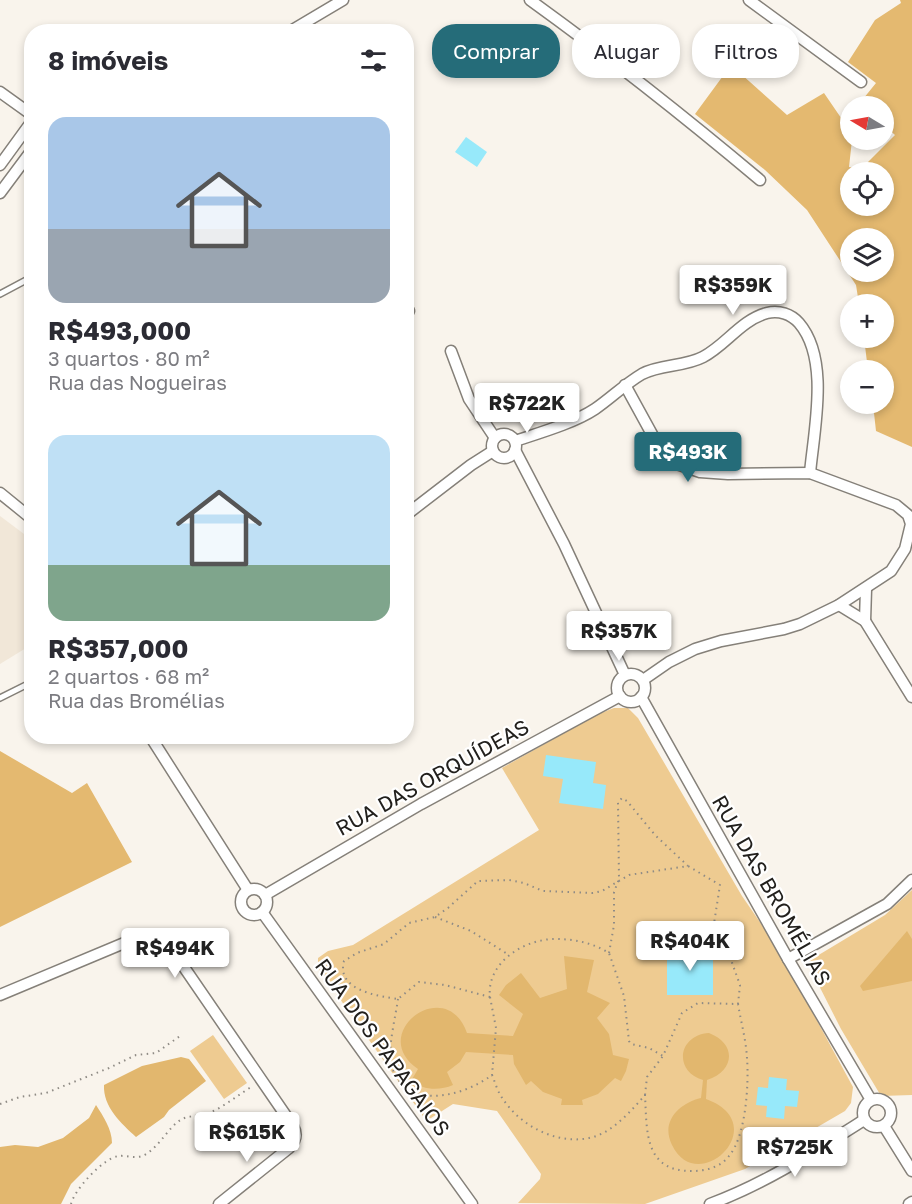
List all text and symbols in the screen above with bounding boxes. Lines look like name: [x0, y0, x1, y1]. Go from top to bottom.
chip: Comprar: [432, 24, 560, 78]
chip: Alugar: [572, 24, 680, 78]
chip: Filtros: [692, 24, 799, 78]
icon: filters: [357, 44, 390, 77]
text: 8 imóveis: [48, 45, 168, 76]
north arrow: [840, 96, 894, 150]
map controls: [840, 96, 894, 414]
icon: home: [165, 156, 273, 264]
button: locate: [840, 162, 894, 216]
button: layers: [840, 228, 894, 282]
pin: R$359K: [684, 265, 782, 316]
text: R$359K: [694, 272, 772, 296]
button: +: [840, 294, 894, 348]
text: R$493,000: [48, 315, 191, 346]
text: 3 quartos · 80 m²: [48, 346, 210, 370]
button: −: [840, 360, 894, 414]
text: Rua das Nogueiras: [48, 370, 227, 394]
pin: R$722K: [478, 383, 576, 434]
text: R$722K: [488, 390, 566, 414]
pin: R$493K: [639, 432, 737, 483]
text: R$493K: [648, 439, 728, 463]
icon: home: [165, 474, 273, 582]
pin: R$357K: [570, 611, 668, 662]
text: R$357K: [580, 618, 658, 642]
text: R$357,000: [48, 633, 188, 664]
text: 2 quartos · 68 m²: [48, 664, 209, 688]
text: Rua das Bromélias: [48, 688, 225, 712]
street label: RUA DAS ORQUÍDEAS: [331, 713, 533, 841]
street label: RUA DAS BROMÉLIAS: [707, 790, 837, 990]
pin: R$404K: [641, 921, 739, 972]
pin: R$494K: [126, 928, 224, 979]
text: R$404K: [650, 928, 730, 952]
text: R$494K: [135, 935, 215, 959]
street label: RUA DOS PAPAGAIOS: [310, 953, 456, 1141]
pin: R$615K: [198, 1112, 296, 1163]
text: R$615K: [209, 1119, 286, 1143]
pin: R$725K: [746, 1127, 844, 1178]
text: R$725K: [756, 1134, 834, 1158]

